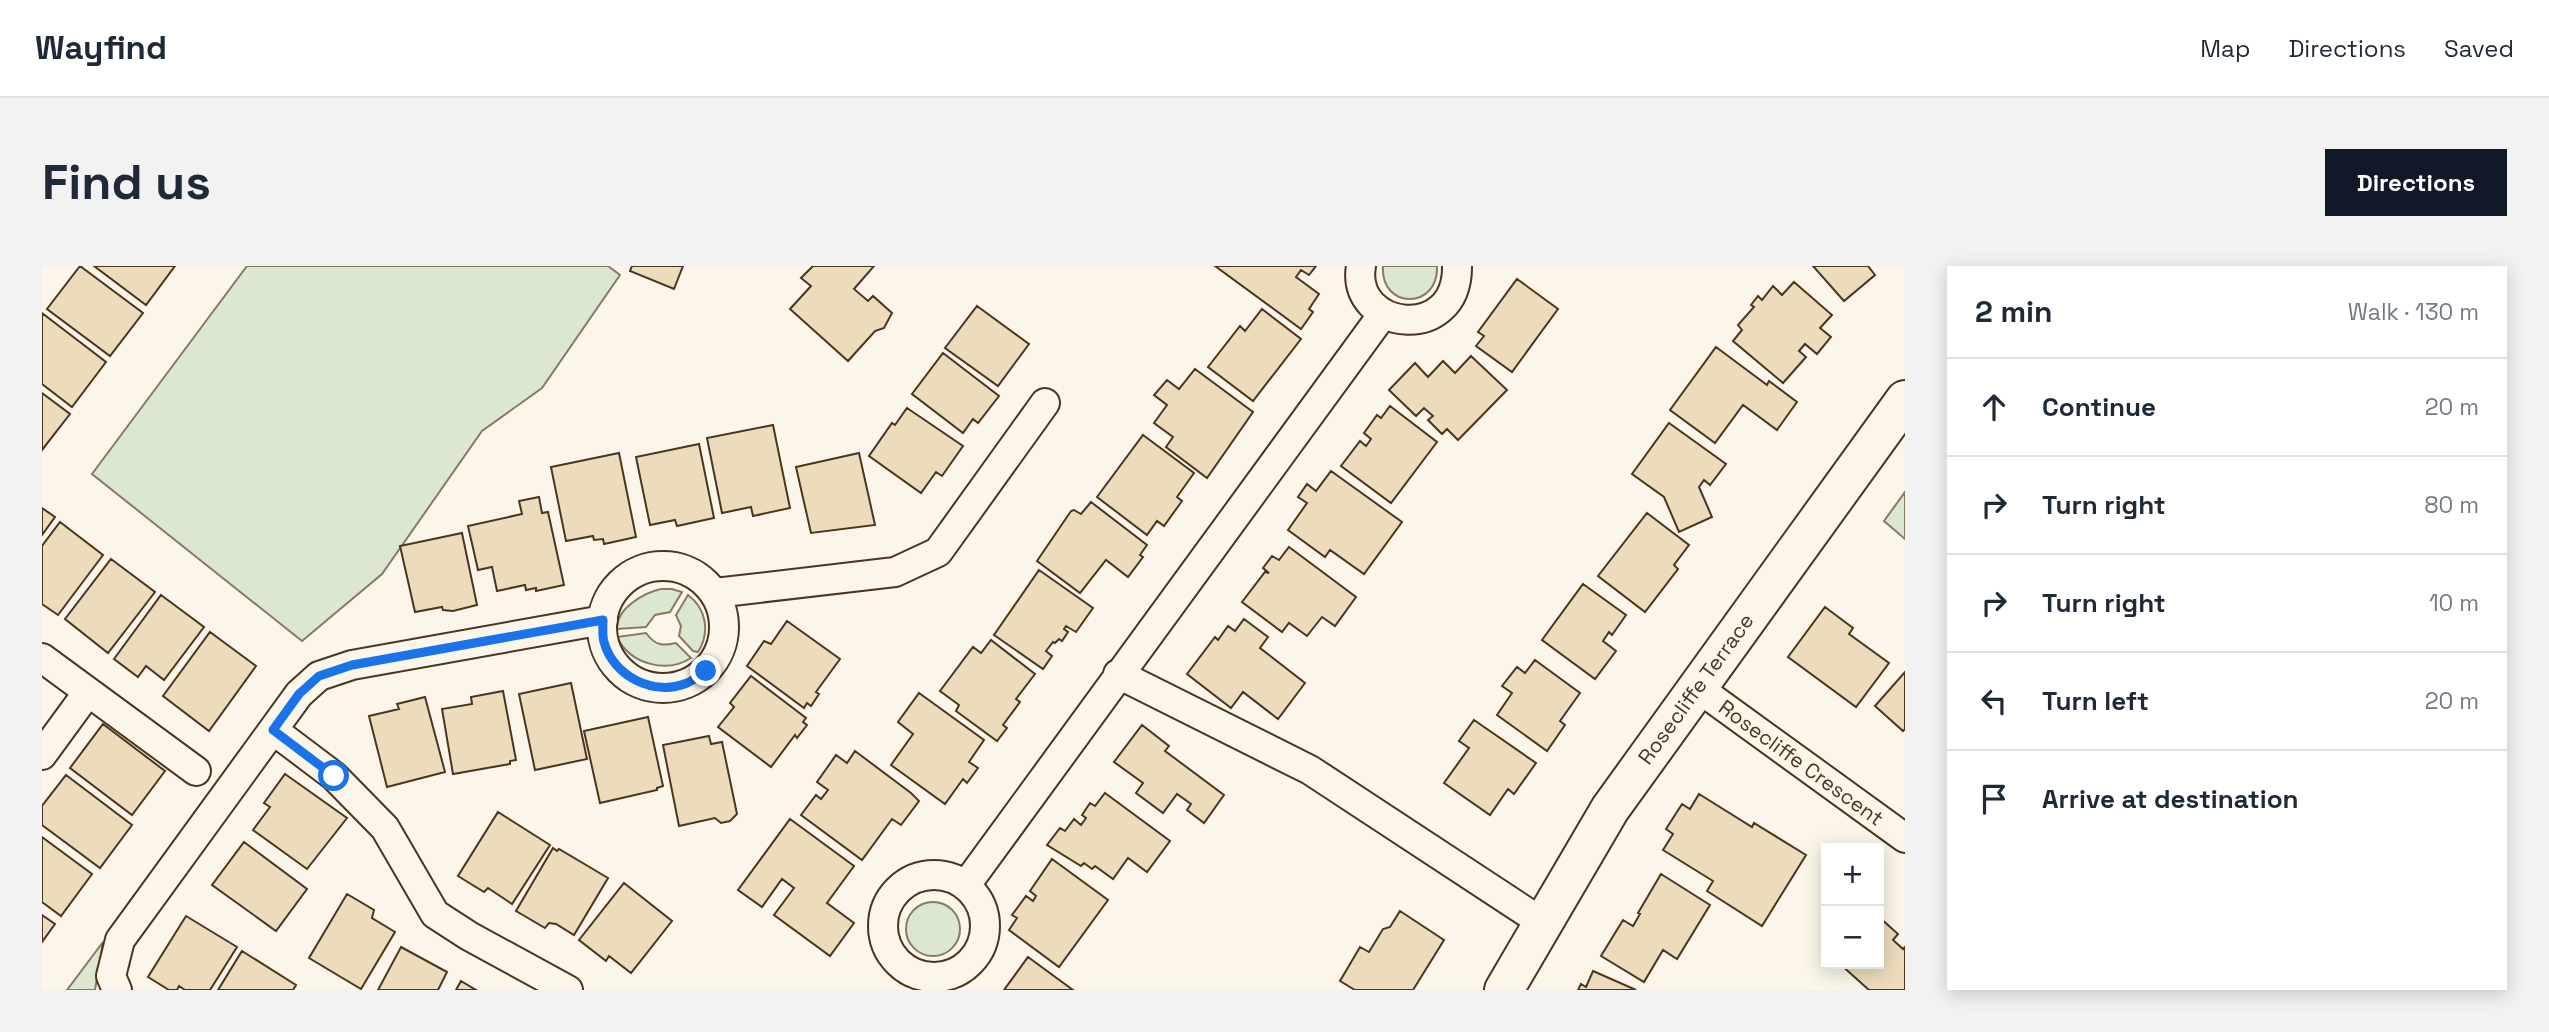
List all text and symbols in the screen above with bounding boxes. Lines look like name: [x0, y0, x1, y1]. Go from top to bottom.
text: Wayfind: [35, 27, 167, 69]
text: Map: [2200, 33, 2250, 64]
text: Directions: [2288, 33, 2406, 64]
text: Saved: [2444, 33, 2514, 64]
button: Directions: [2325, 149, 2507, 216]
text: Find us: [42, 151, 211, 213]
text: 2 min: [1975, 292, 2053, 331]
text: Walk · 130 m: [2348, 297, 2479, 327]
icon: ahead: [1975, 388, 2013, 426]
text: Continue: [2042, 390, 2156, 424]
text: 20 m: [2425, 392, 2479, 422]
icon: right: [1975, 486, 2013, 524]
text: Turn right: [2042, 488, 2166, 522]
text: 80 m: [2424, 490, 2479, 520]
icon: right: [1975, 584, 2013, 622]
text: Turn right: [2042, 586, 2166, 620]
text: 10 m: [2429, 588, 2479, 618]
street label: Rosecliffe Terrace: [1632, 608, 1760, 770]
route end: [690, 655, 721, 686]
icon: left: [1975, 682, 2013, 720]
text: Turn left: [2042, 684, 2149, 718]
text: 20 m: [2425, 686, 2479, 716]
street label: Rosecliffe Crescent: [1713, 694, 1889, 832]
route start: [318, 760, 349, 791]
icon: arrive: [1975, 780, 2013, 818]
text: Arrive at destination: [2042, 782, 2299, 816]
map controls: [1821, 843, 1884, 969]
button: +: [1821, 843, 1884, 906]
button: −: [1821, 906, 1884, 969]

